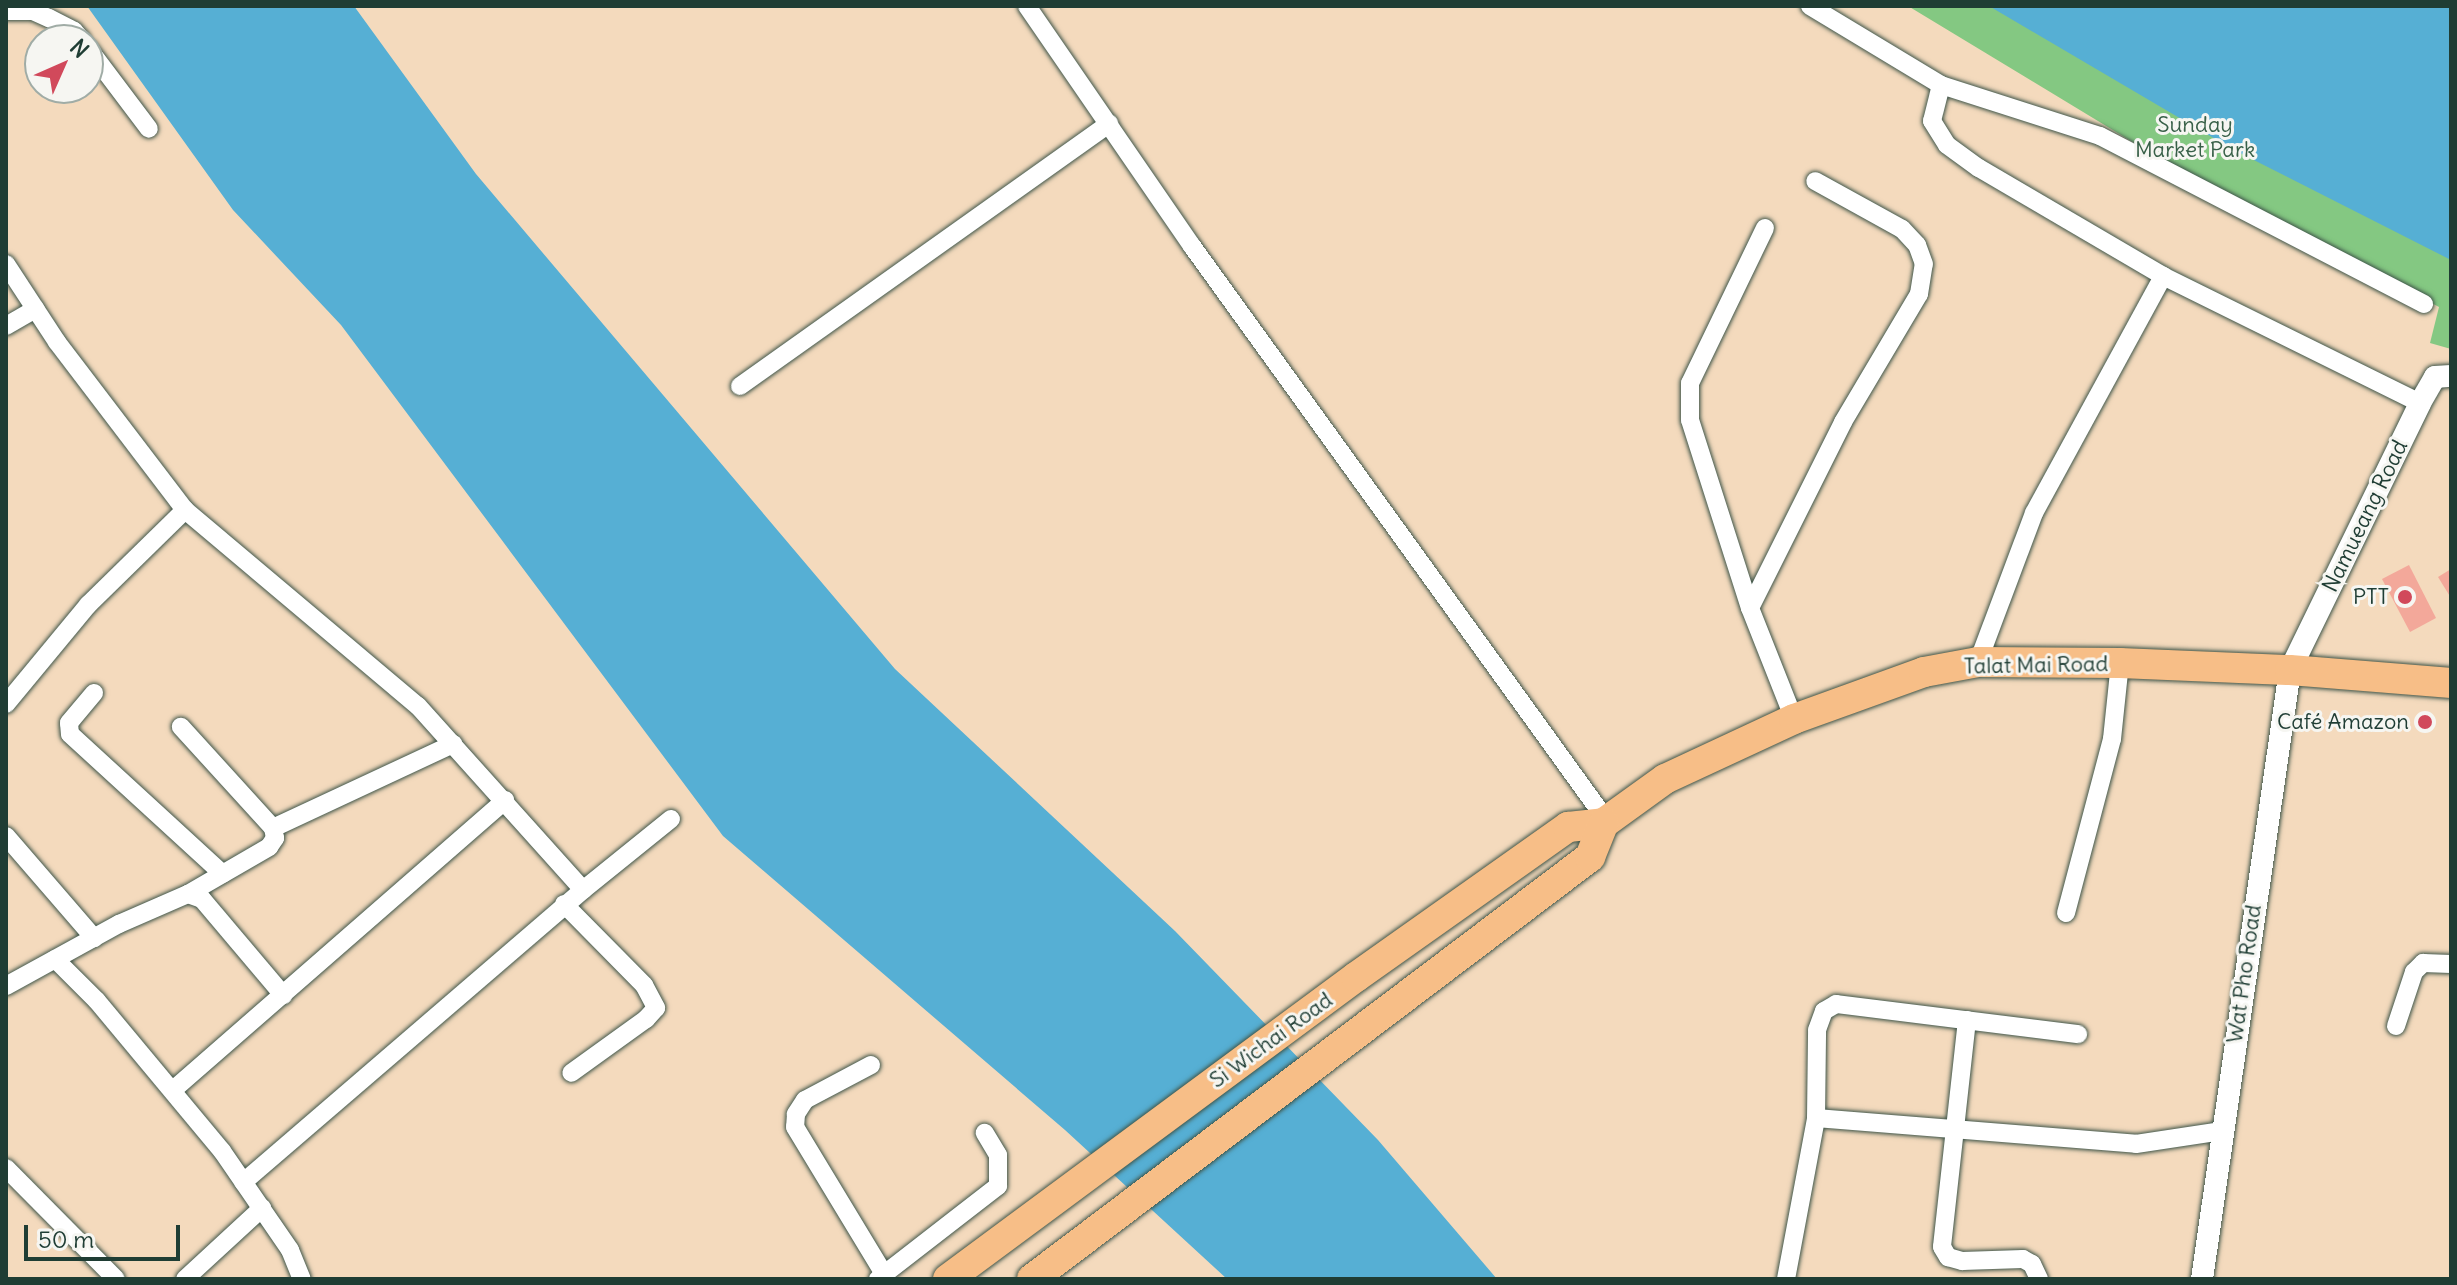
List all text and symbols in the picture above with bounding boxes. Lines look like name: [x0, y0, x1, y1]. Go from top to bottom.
north arrow: [24, 24, 104, 104]
text: N: [64, 33, 95, 64]
park label: Sunday Market Park: [2135, 111, 2255, 162]
street label: Namueang Road: [2317, 436, 2413, 596]
place label: PTT: [2353, 584, 2389, 610]
marker: PTT: [2396, 588, 2414, 606]
street label: Talat Mai Road: [1963, 651, 2109, 679]
place label: Café Amazon: [2277, 709, 2409, 735]
marker: Café Amazon: [2416, 713, 2434, 731]
street label: Wat Pho Road: [2221, 903, 2267, 1045]
street label: Si Wichai Road: [1204, 987, 1338, 1093]
scale bar: [28, 1209, 184, 1259]
text: 50 m: [38, 1224, 94, 1254]

